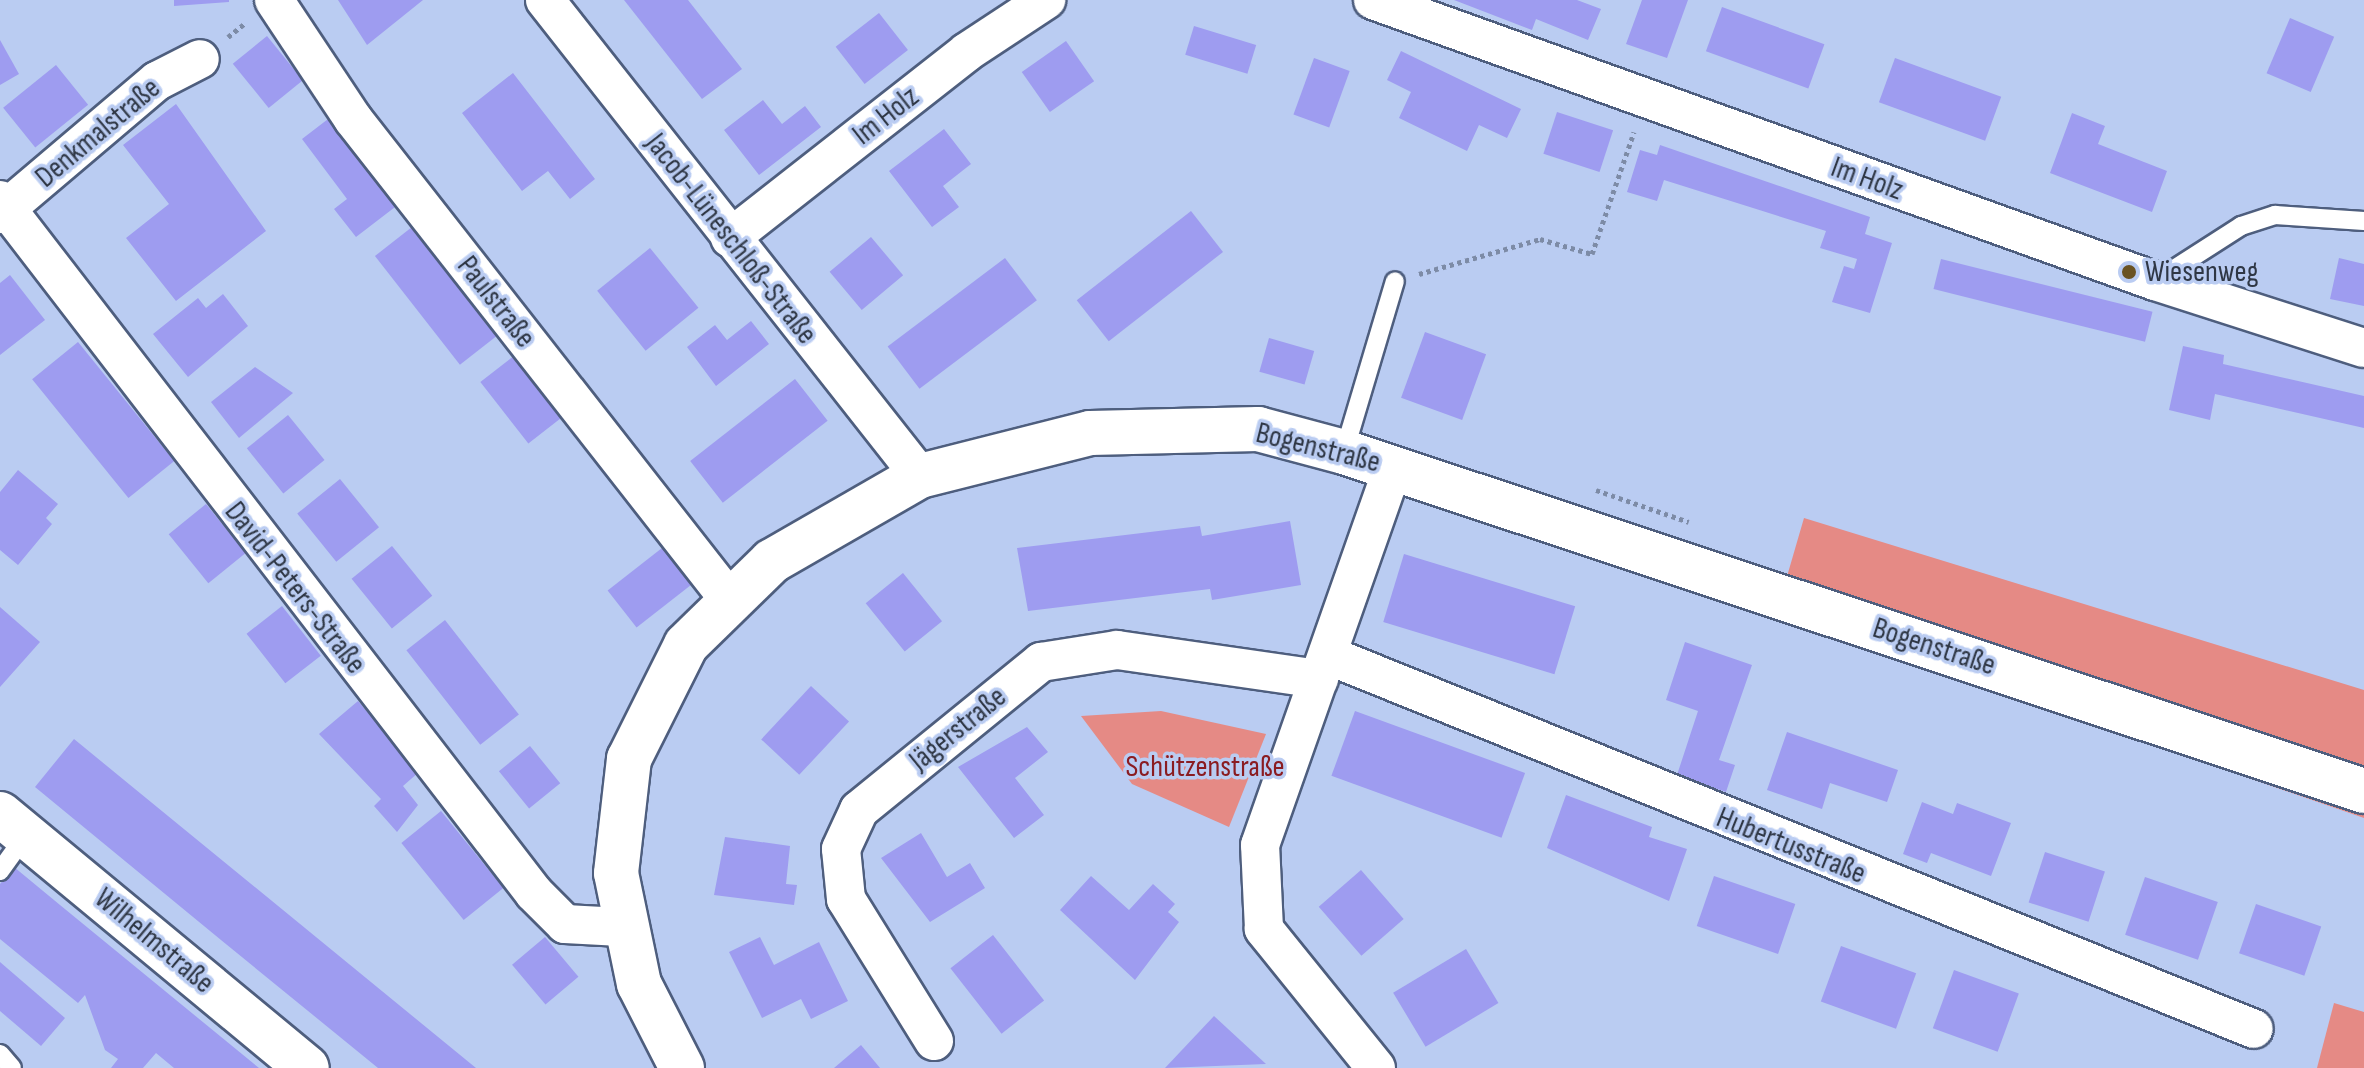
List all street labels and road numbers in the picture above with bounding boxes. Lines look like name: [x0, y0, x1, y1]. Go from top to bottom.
street label: Denkmalstraße: [28, 70, 168, 196]
street label: Im Holz: [846, 79, 926, 153]
street label: Jacob-Lüneschloß-Straße: [638, 126, 824, 352]
street label: Im Holz: [1826, 149, 1908, 209]
street label: Paulstraße: [449, 249, 543, 355]
street label: Bogenstraße: [1252, 415, 1384, 481]
street label: David-Peters-Straße: [217, 495, 373, 681]
street label: Bogenstraße: [1868, 610, 2000, 684]
street label: Jägerstraße: [902, 679, 1014, 779]
street label: Hubertusstraße: [1711, 800, 1871, 892]
street label: Wilhelmstraße: [87, 881, 221, 1001]

